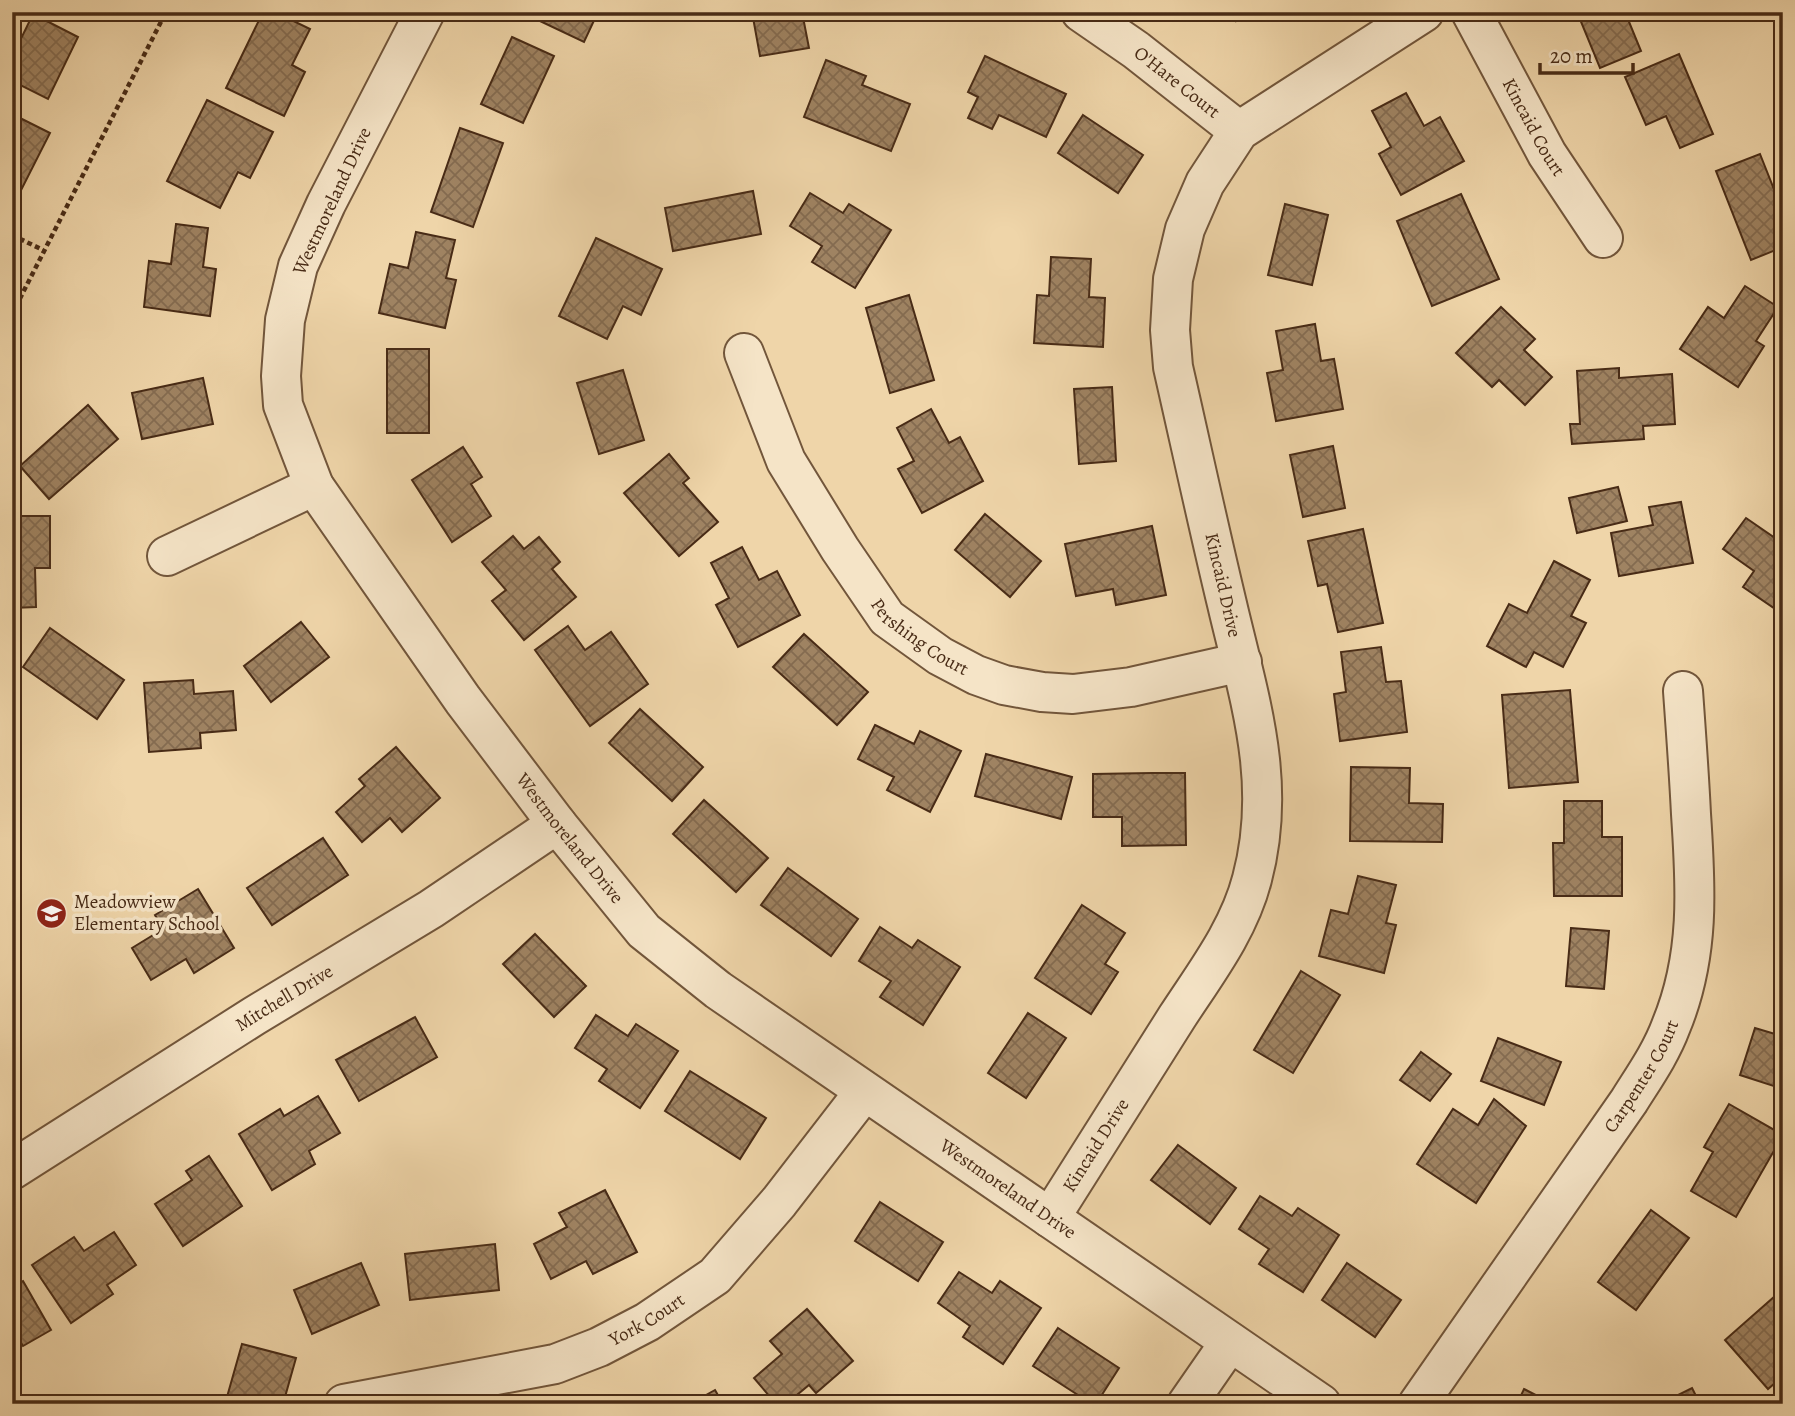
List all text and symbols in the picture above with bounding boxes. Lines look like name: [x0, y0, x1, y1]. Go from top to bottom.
scale bar: [1540, 32, 1632, 76]
street label: O'Hare Court: [1128, 40, 1225, 124]
text: 20 m: [1550, 42, 1593, 70]
street label: Kincaid Court: [1496, 73, 1571, 181]
street label: Westmoreland Drive: [286, 123, 378, 280]
street label: Kincaid Drive: [1198, 530, 1248, 640]
street label: Pershing Court: [864, 593, 973, 682]
street label: Westmoreland Drive: [509, 767, 630, 909]
place label: Meadowview Elementary School: [74, 889, 220, 937]
school or university icon: Meadowview Elementary School: [34, 896, 68, 930]
street label: Mitchell Drive: [230, 958, 338, 1038]
street label: Carpenter Court: [1598, 1016, 1685, 1138]
street label: Kincaid Drive: [1056, 1093, 1135, 1197]
street label: Westmoreland Drive: [934, 1132, 1081, 1245]
street label: York Court: [604, 1287, 690, 1353]

